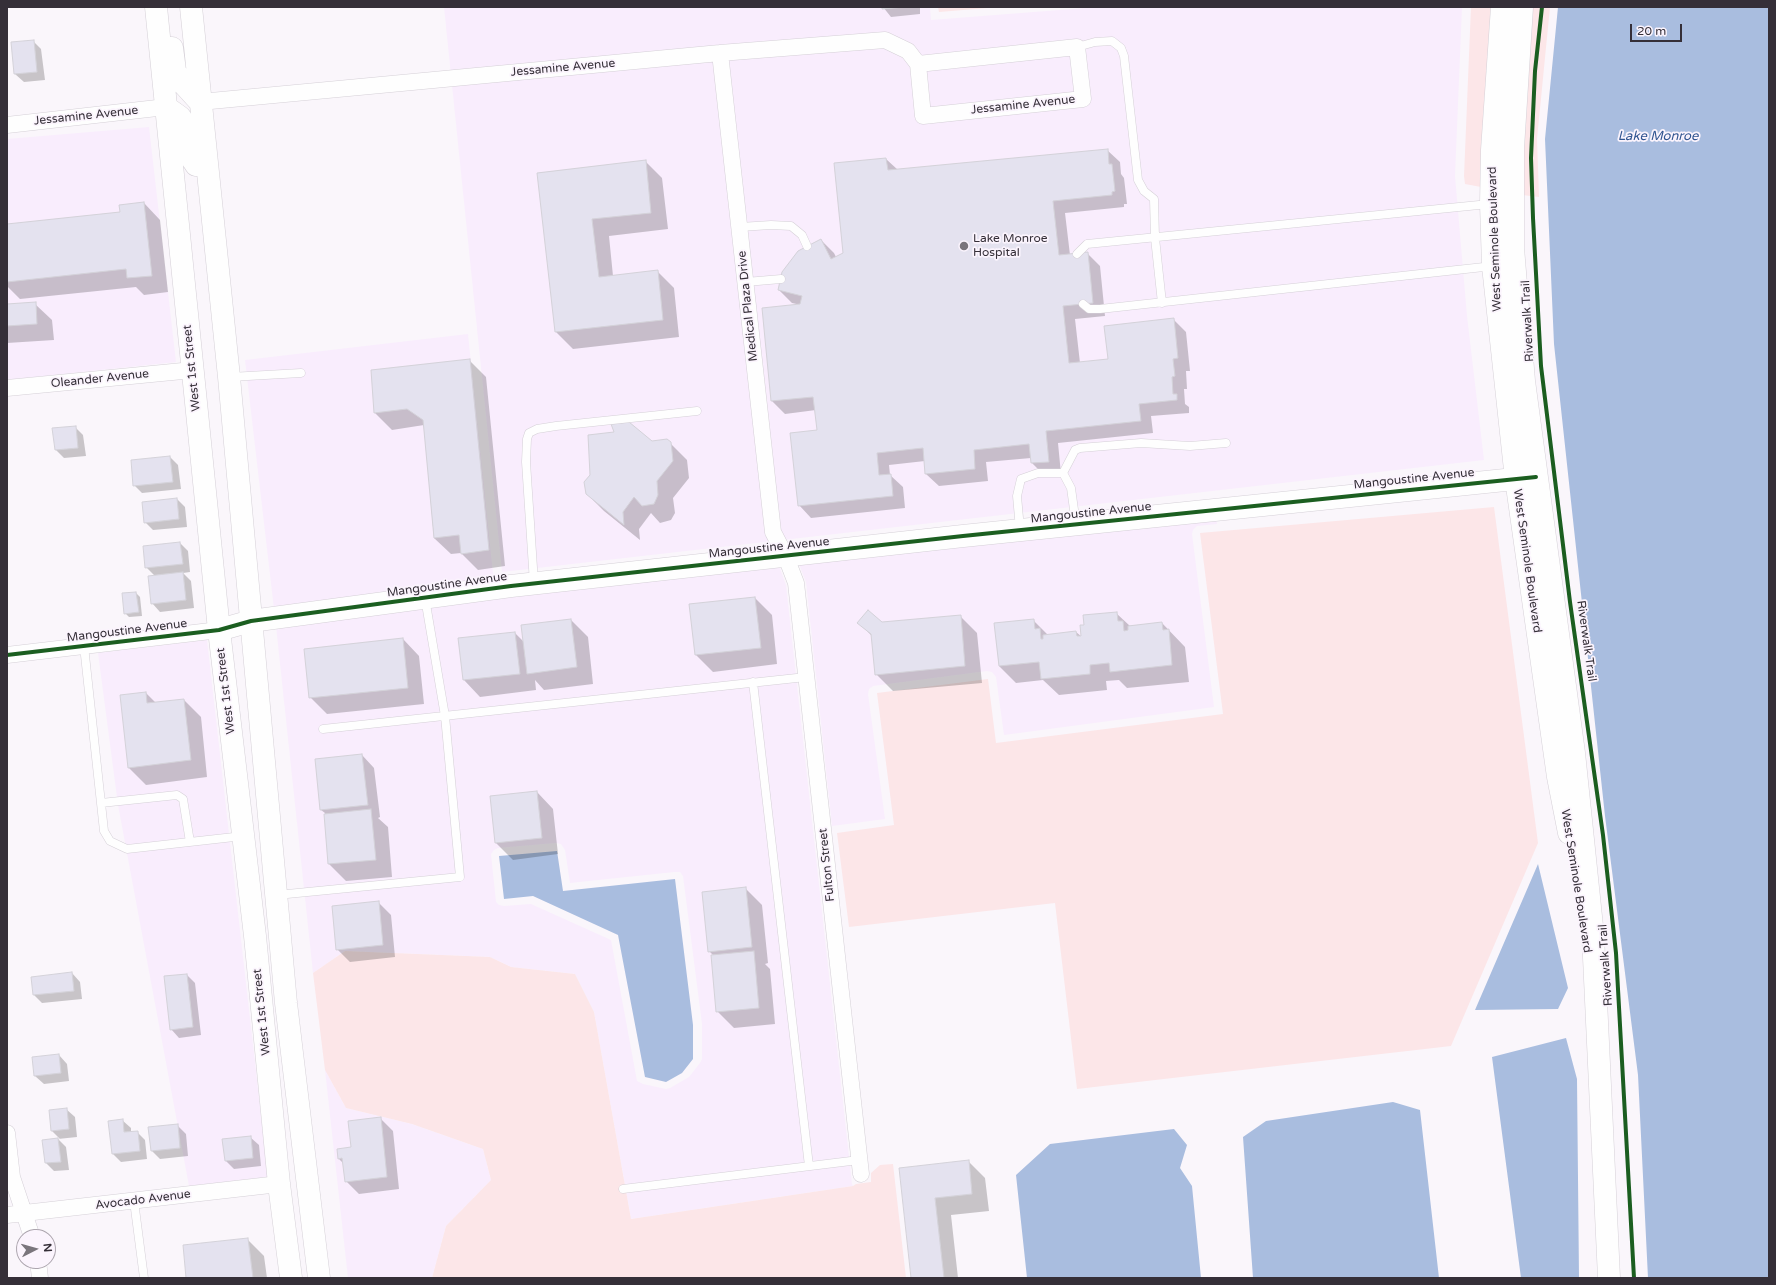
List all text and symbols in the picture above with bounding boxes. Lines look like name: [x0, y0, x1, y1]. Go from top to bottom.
scale bar: [1632, 16, 1684, 42]
text: 20 m: [1637, 24, 1666, 38]
street label: Jessamine Avenue: [510, 56, 616, 80]
street label: Jessamine Avenue: [970, 92, 1076, 118]
street label: Jessamine Avenue: [33, 103, 139, 129]
water label: Lake Monroe: [1618, 129, 1698, 145]
street label: West Seminole Boulevard: [1485, 166, 1505, 312]
place label: Lake Monroe Hospital: [973, 232, 1048, 260]
marker: Lake Monroe Hospital: [958, 240, 970, 252]
street label: Medical Plaza Drive: [735, 250, 761, 362]
street label: Riverwalk Trail: [1519, 280, 1537, 362]
street label: West 1st Street: [180, 324, 204, 412]
street label: Oleander Avenue: [50, 367, 150, 391]
street label: Mangoustine Avenue: [1353, 466, 1475, 492]
street label: West Seminole Boulevard: [1510, 488, 1544, 634]
street label: Mangoustine Avenue: [1030, 500, 1152, 526]
street label: Mangoustine Avenue: [708, 535, 830, 561]
street label: Mangoustine Avenue: [386, 569, 508, 601]
street label: Riverwalk Trail: [1573, 599, 1599, 683]
street label: Mangoustine Avenue: [66, 616, 188, 646]
street label: West 1st Street: [214, 647, 238, 735]
street label: West Seminole Boulevard: [1558, 808, 1594, 954]
street label: Fulton Street: [816, 828, 838, 902]
street label: Riverwalk Trail: [1596, 924, 1616, 1006]
street label: West 1st Street: [250, 968, 274, 1056]
street label: Avocado Avenue: [94, 1187, 192, 1213]
north arrow: [16, 1229, 56, 1269]
text: N: [41, 1243, 54, 1253]

